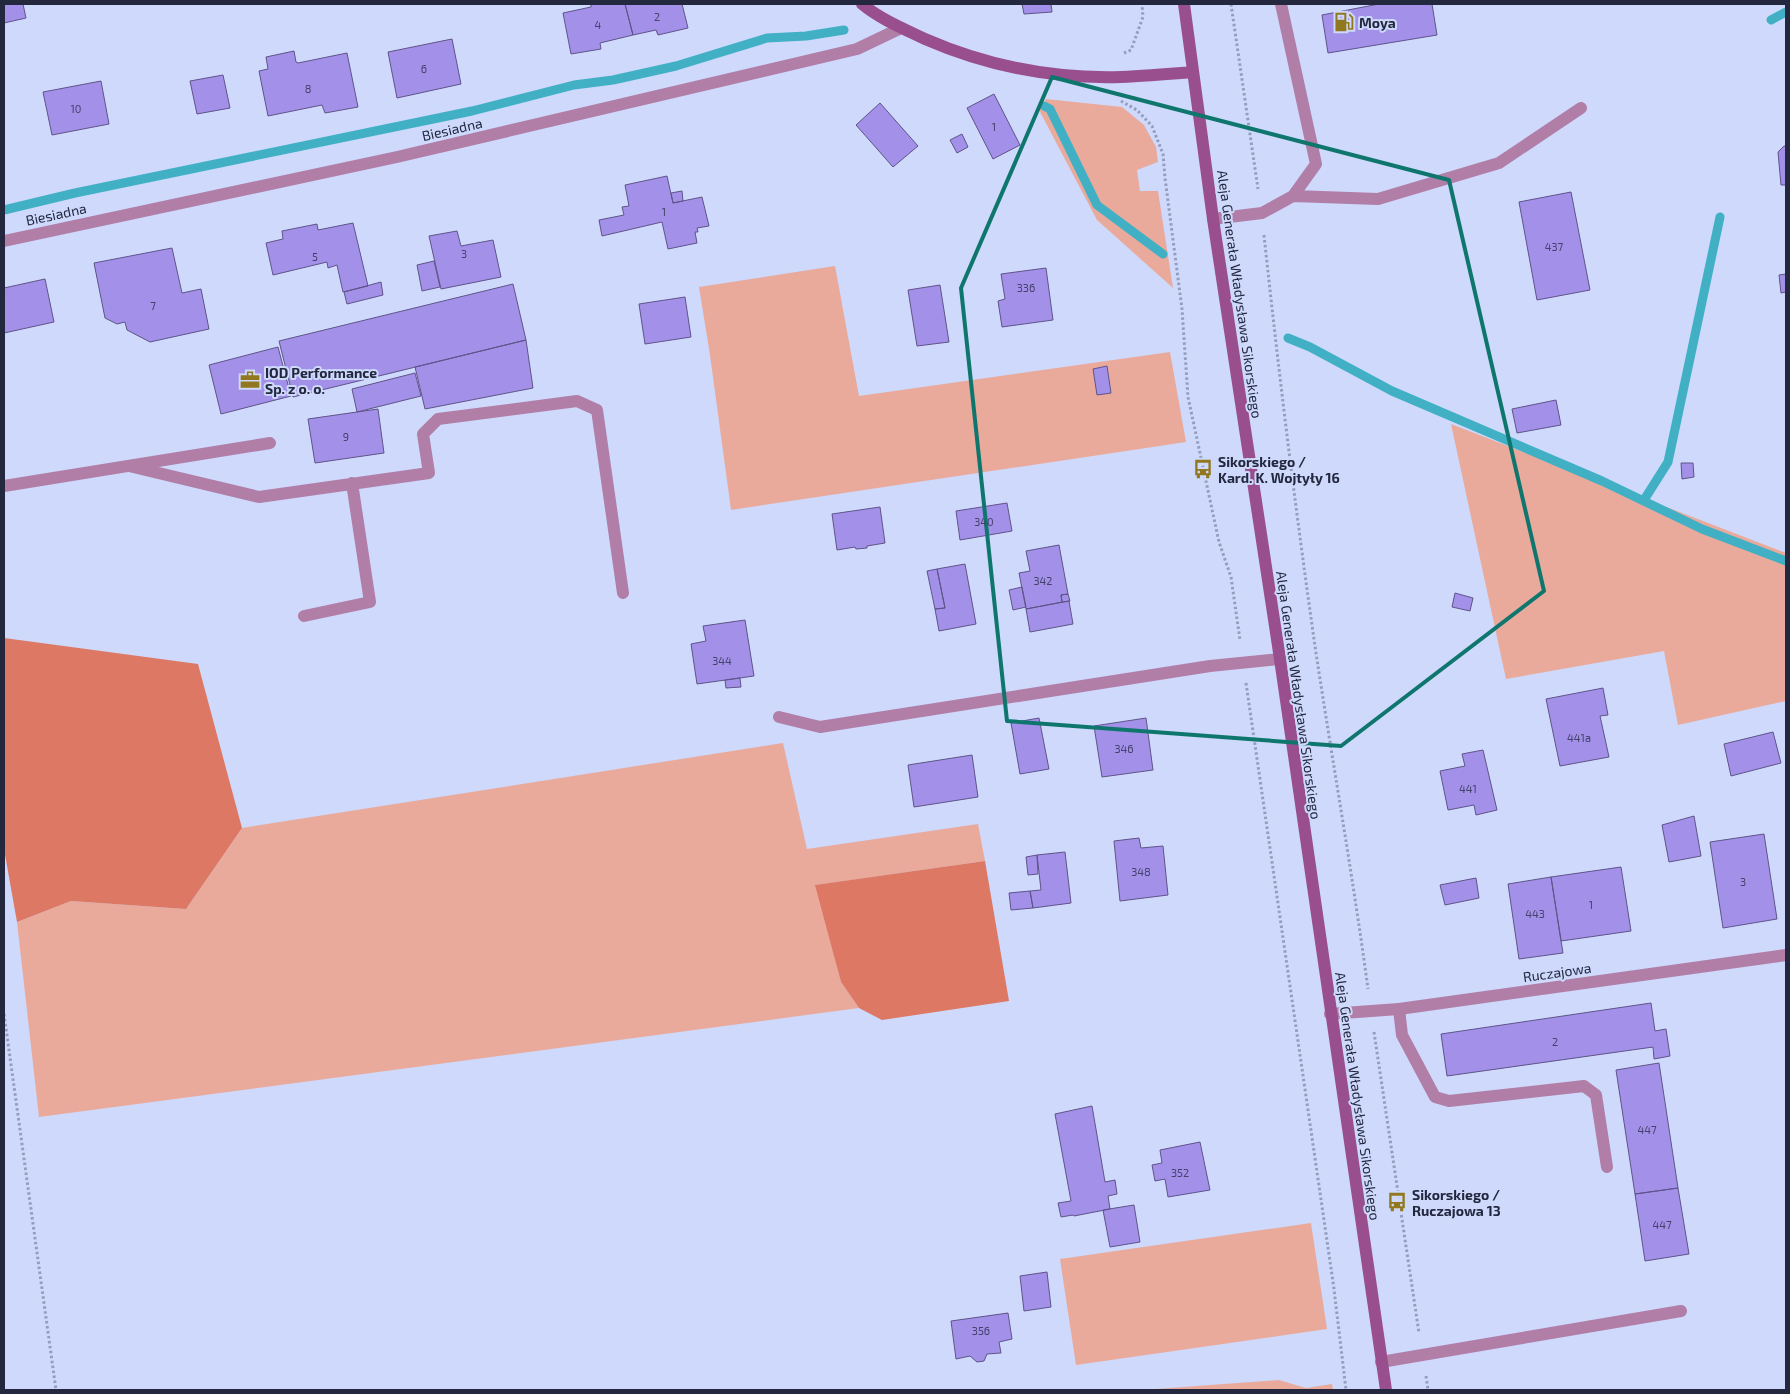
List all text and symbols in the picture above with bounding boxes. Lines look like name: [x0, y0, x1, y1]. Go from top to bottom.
house number: 2: [654, 10, 660, 23]
fuel station icon: Moya: [1333, 11, 1355, 33]
place label: Moya: [1359, 14, 1396, 31]
house number: 4: [595, 18, 602, 31]
house number: 6: [421, 62, 427, 75]
house number: 8: [305, 82, 311, 95]
house number: 10: [70, 102, 82, 115]
street label: Biesiadna: [420, 114, 484, 144]
house number: 1: [992, 120, 996, 133]
street label: Aleja Generała Władysława Sikorskiego: [1214, 169, 1266, 419]
street label: Biesiadna: [24, 199, 88, 229]
house number: 1: [662, 205, 666, 218]
house number: 437: [1545, 240, 1564, 253]
house number: 3: [461, 247, 467, 260]
house number: 5: [312, 250, 318, 263]
house number: 336: [1017, 281, 1035, 294]
house number: 7: [150, 299, 156, 312]
place label: IOD Performance Sp. z o. o.: [265, 364, 377, 397]
office icon: IOD Performance Sp. z o. o.: [239, 369, 261, 391]
house number: 9: [343, 430, 349, 443]
place label: Sikorskiego / Kard. K. Wojtyły 16: [1218, 453, 1340, 486]
bus stop icon: Sikorskiego / Kard. K. Wojtyły 16: [1192, 458, 1214, 480]
house number: 340: [974, 515, 994, 528]
street label: Aleja Generała Władysława Sikorskiego: [1273, 570, 1325, 820]
house number: 342: [1033, 574, 1053, 587]
house number: 344: [712, 654, 732, 667]
house number: 441a: [1567, 731, 1591, 744]
house number: 346: [1114, 742, 1134, 755]
house number: 441: [1459, 782, 1477, 795]
house number: 348: [1131, 865, 1151, 878]
house number: 3: [1740, 875, 1746, 888]
house number: 1: [1589, 898, 1593, 911]
house number: 443: [1525, 907, 1545, 920]
street label: Ruczajowa: [1522, 959, 1592, 985]
street label: Aleja Generała Władysława Sikorskiego: [1332, 971, 1384, 1221]
house number: 2: [1552, 1035, 1558, 1048]
house number: 447: [1637, 1123, 1657, 1136]
house number: 352: [1171, 1166, 1189, 1179]
place label: Sikorskiego / Ruczajowa 13: [1412, 1186, 1501, 1219]
bus stop icon: Sikorskiego / Ruczajowa 13: [1386, 1191, 1408, 1213]
house number: 447: [1652, 1218, 1672, 1231]
house number: 356: [972, 1324, 990, 1337]

